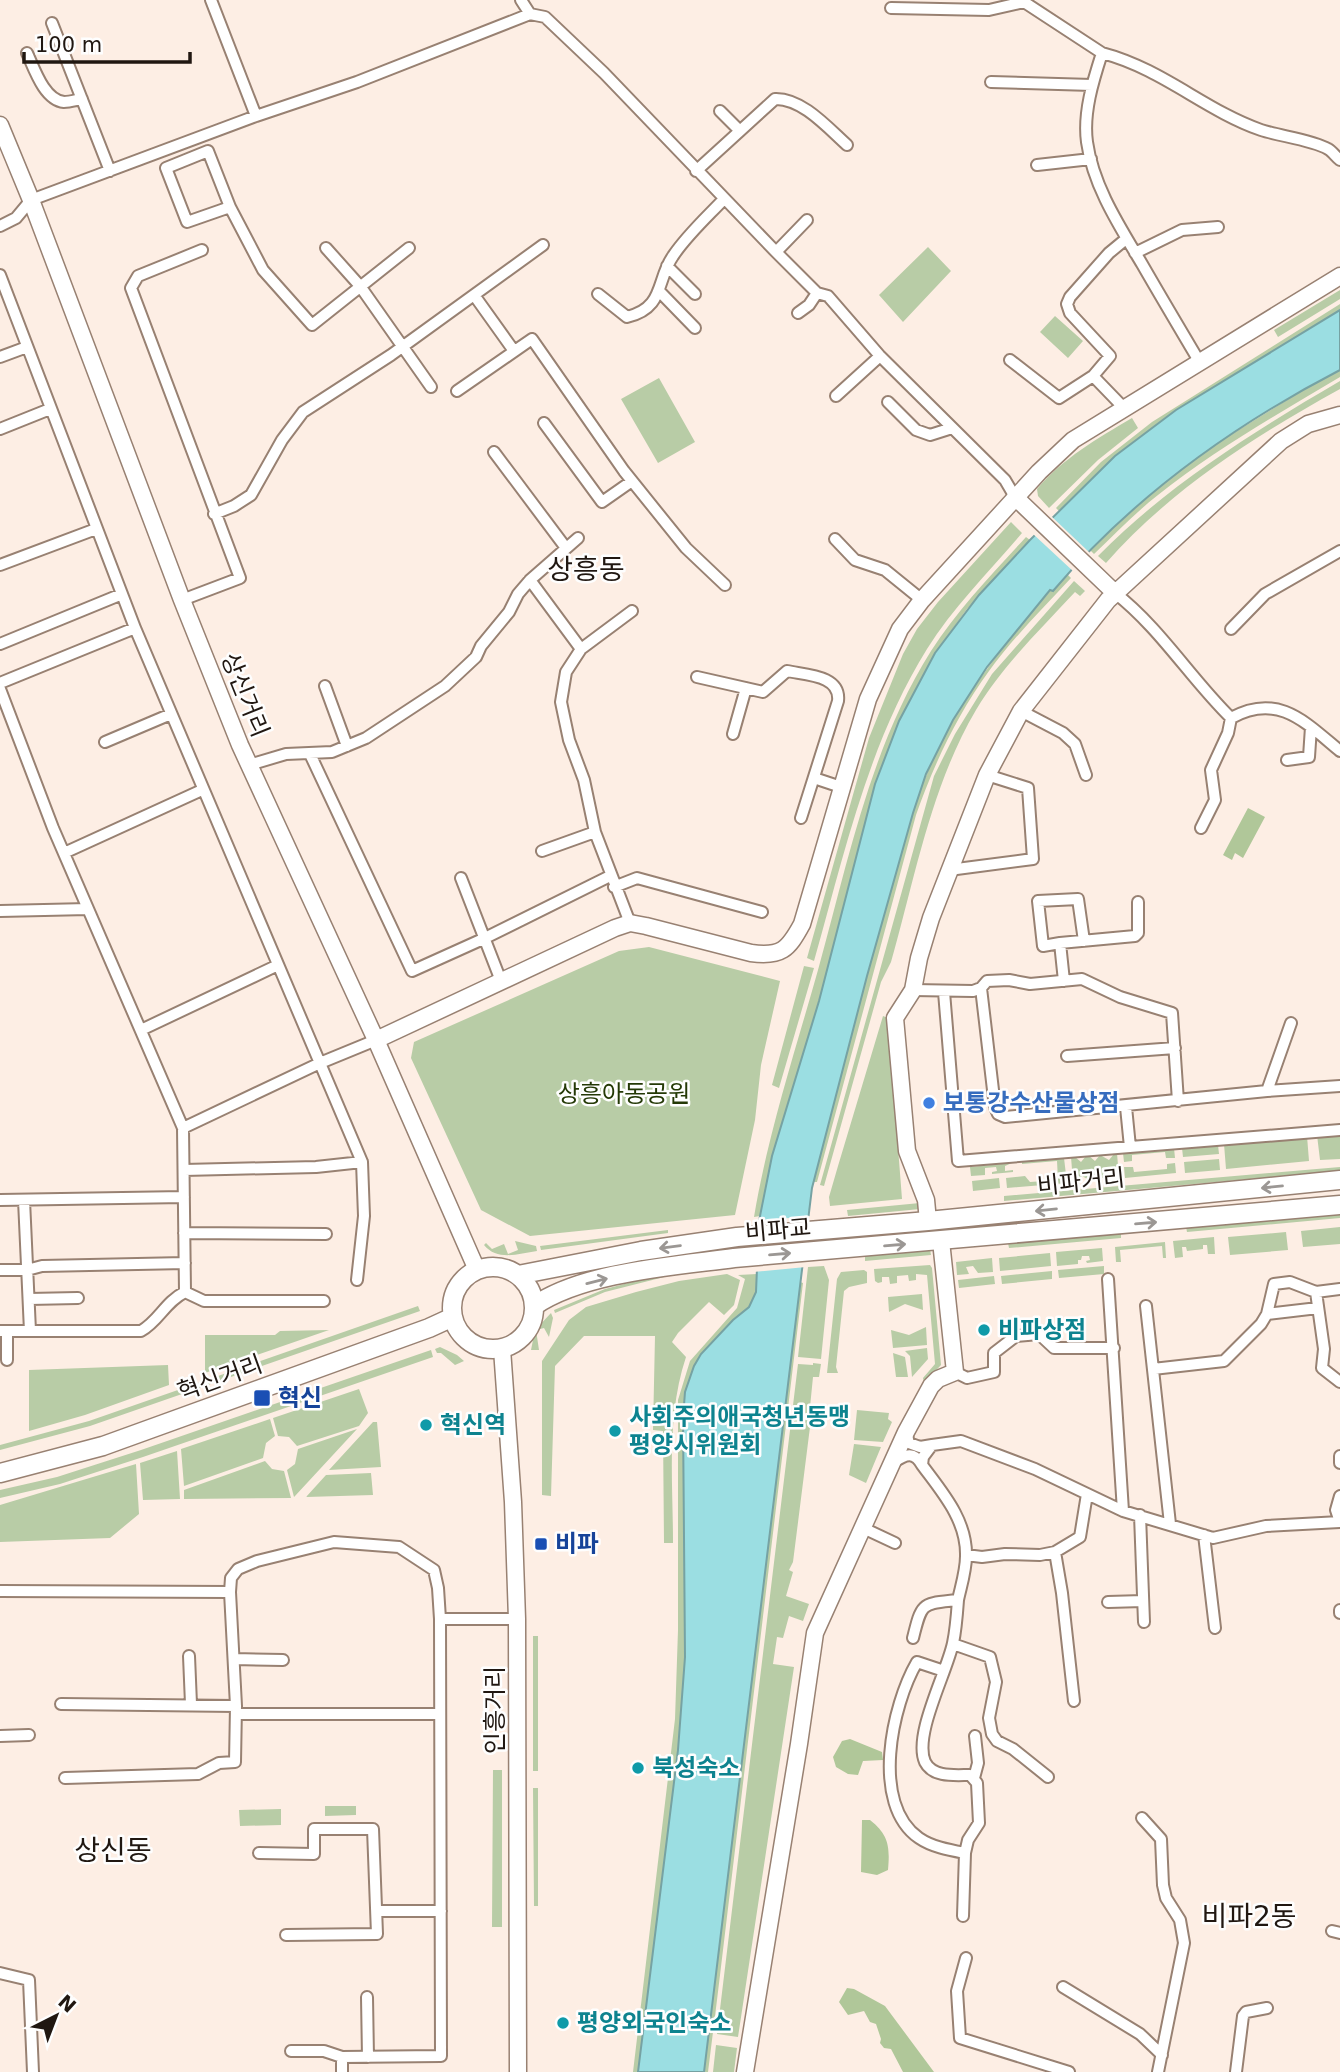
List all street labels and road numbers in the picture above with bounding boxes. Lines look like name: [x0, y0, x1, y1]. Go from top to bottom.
street label: 상신거리: [215, 649, 275, 741]
street label: 비파거리: [1036, 1163, 1126, 1201]
street label: 비파교: [744, 1213, 812, 1247]
street label: 혁신거리: [174, 1350, 266, 1406]
street label: 인흥거리: [481, 1666, 509, 1754]

